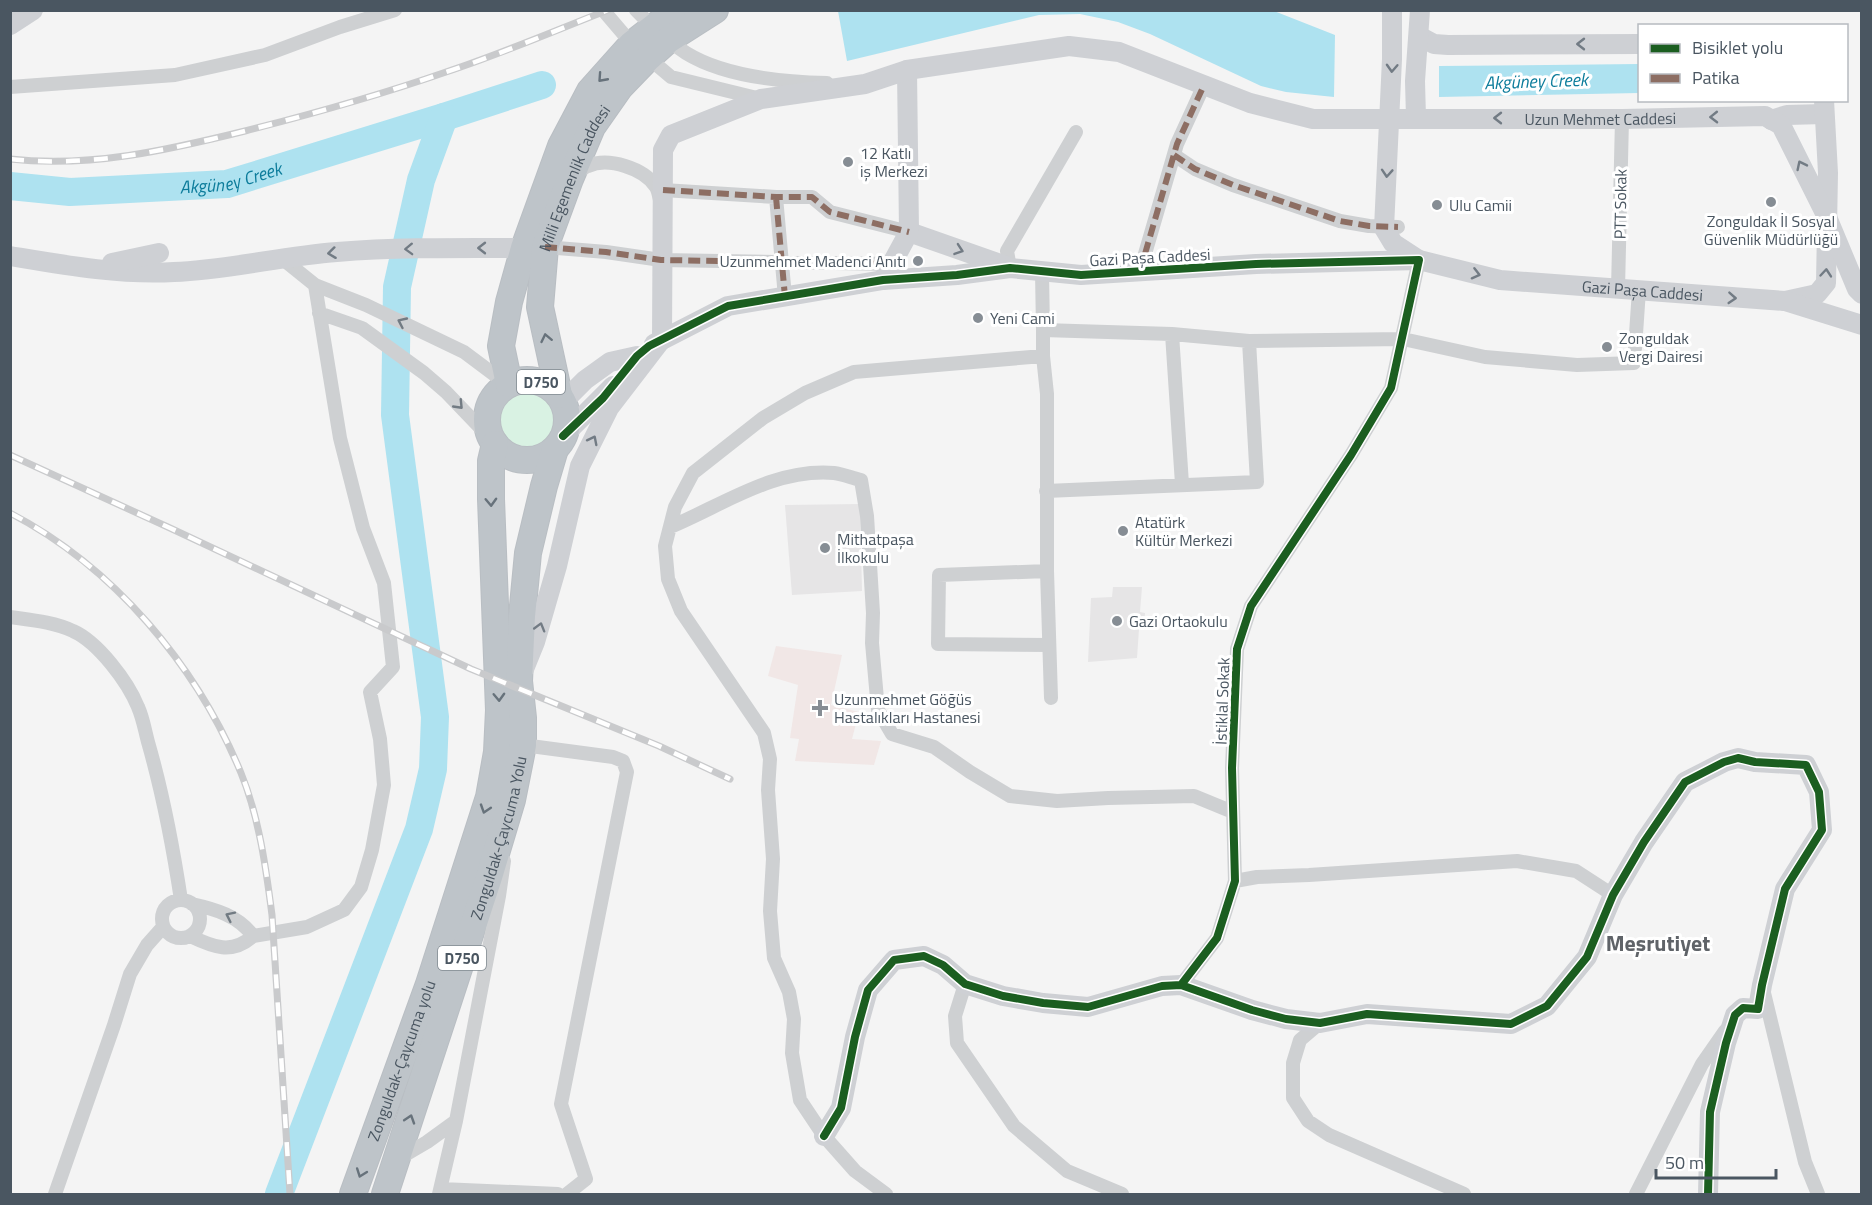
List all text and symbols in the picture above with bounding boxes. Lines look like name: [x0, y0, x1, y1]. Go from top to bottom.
legend: [1638, 24, 1848, 102]
text: Bisiklet yolu: [1692, 34, 1783, 61]
one-way arrow: [1577, 38, 1586, 50]
one-way arrow: [1385, 64, 1398, 73]
text: Patika: [1692, 64, 1739, 91]
water label: Akgüney Creek: [1484, 66, 1590, 96]
one-way arrow: [598, 71, 609, 82]
street label: Milli Egemenlik Caddesi: [532, 100, 616, 255]
street label: Uzun Mehmet Caddesi: [1524, 106, 1676, 131]
one-way arrow: [1709, 111, 1718, 124]
one-way arrow: [1493, 112, 1502, 125]
place label: 12 Katlı iş Merkezi: [860, 141, 928, 183]
water label: Akgüney Creek: [179, 154, 287, 200]
marker: 12 Katlı iş Merkezi: [841, 155, 855, 169]
one-way arrow: [1797, 161, 1808, 172]
street label: PTT Sokak: [1607, 168, 1633, 239]
one-way arrow: [1381, 169, 1394, 178]
place label: Ulu Camii: [1449, 193, 1512, 217]
marker: Zonguldak İl Sosyal Güvenlik Müdürlüğü: [1764, 195, 1778, 209]
marker: Ulu Camii: [1430, 198, 1444, 212]
place label: Zonguldak İl Sosyal Güvenlik Müdürlüğü: [1704, 209, 1838, 251]
one-way arrow: [477, 242, 486, 254]
one-way arrow: [953, 242, 964, 255]
street label: Gazi Paşa Caddesi: [1089, 242, 1211, 272]
one-way arrow: [405, 243, 414, 255]
one-way arrow: [327, 246, 336, 259]
place label: Uzunmehmet Madenci Anıtı: [719, 249, 906, 273]
marker: Uzunmehmet Madenci Anıtı: [911, 254, 925, 268]
one-way arrow: [1470, 267, 1480, 280]
one-way arrow: [1819, 269, 1832, 278]
street label: Gazi Paşa Caddesi: [1581, 274, 1704, 307]
one-way arrow: [1728, 291, 1737, 304]
place label: Yeni Cami: [990, 306, 1055, 330]
marker: Yeni Cami: [971, 311, 985, 325]
one-way arrow: [397, 317, 408, 329]
place label: Zonguldak Vergi Dairesi: [1619, 326, 1703, 368]
one-way arrow: [541, 333, 554, 343]
marker: Zonguldak Vergi Dairesi: [1600, 340, 1614, 354]
road number: D750: [517, 370, 565, 394]
one-way arrow: [452, 399, 463, 409]
one-way arrow: [586, 436, 597, 446]
one-way arrow: [485, 498, 498, 507]
place label: Atatürk Kültür Merkezi: [1135, 510, 1233, 552]
marker: Atatürk Kültür Merkezi: [1116, 524, 1130, 538]
place label: Mithatpaşa İlkokulu: [837, 527, 914, 569]
marker: Mithatpaşa İlkokulu: [818, 541, 832, 555]
place label: Gazi Ortaokulu: [1129, 609, 1228, 633]
marker: Gazi Ortaokulu: [1110, 614, 1124, 628]
one-way arrow: [532, 622, 545, 632]
street label: İstiklal Sokak: [1208, 657, 1236, 745]
place label: Uzunmehmet Göğüs Hastalıkları Hastanesi: [834, 687, 981, 729]
one-way arrow: [493, 692, 505, 701]
marker: Uzunmehmet Göğüs Hastalıkları Hastanesi: [811, 699, 829, 717]
street label: Zonguldak-Çaycuma Yolu: [464, 754, 533, 923]
one-way arrow: [480, 803, 492, 814]
one-way arrow: [225, 912, 236, 924]
district label: Meşrutiyet: [1606, 926, 1710, 960]
road number: D750: [438, 946, 486, 970]
street label: Zonguldak-Çaycuma yolu: [361, 977, 441, 1144]
one-way arrow: [403, 1114, 415, 1125]
scale bar: [1656, 1142, 1776, 1180]
text: 50 m: [1665, 1149, 1704, 1176]
one-way arrow: [356, 1167, 369, 1178]

